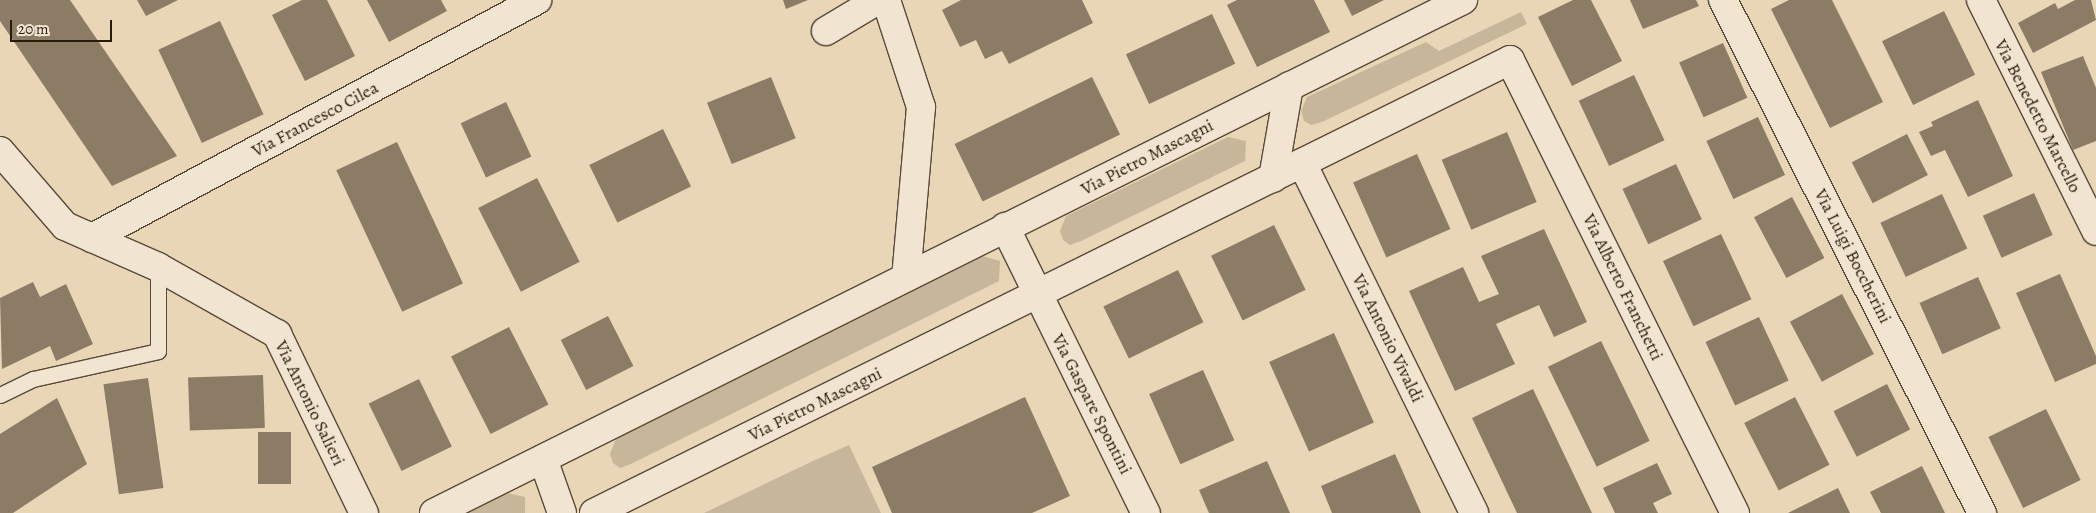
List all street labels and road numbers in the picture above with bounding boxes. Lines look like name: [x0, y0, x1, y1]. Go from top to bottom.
street label: Via Benedetto Marcello: [1990, 36, 2086, 196]
street label: Via Francesco Cilea: [248, 76, 382, 162]
street label: Via Pietro Mascagni: [1077, 114, 1217, 200]
street label: Via Luigi Boccherini: [1810, 185, 1896, 327]
street label: Via Alberto Franchetti: [1578, 210, 1668, 364]
street label: Via Antonio Vivaldi: [1348, 270, 1428, 406]
street label: Via Gaspare Spontini: [1047, 330, 1137, 478]
street label: Via Antonio Salieri: [270, 337, 350, 469]
street label: Via Pietro Mascagni: [745, 362, 885, 446]

